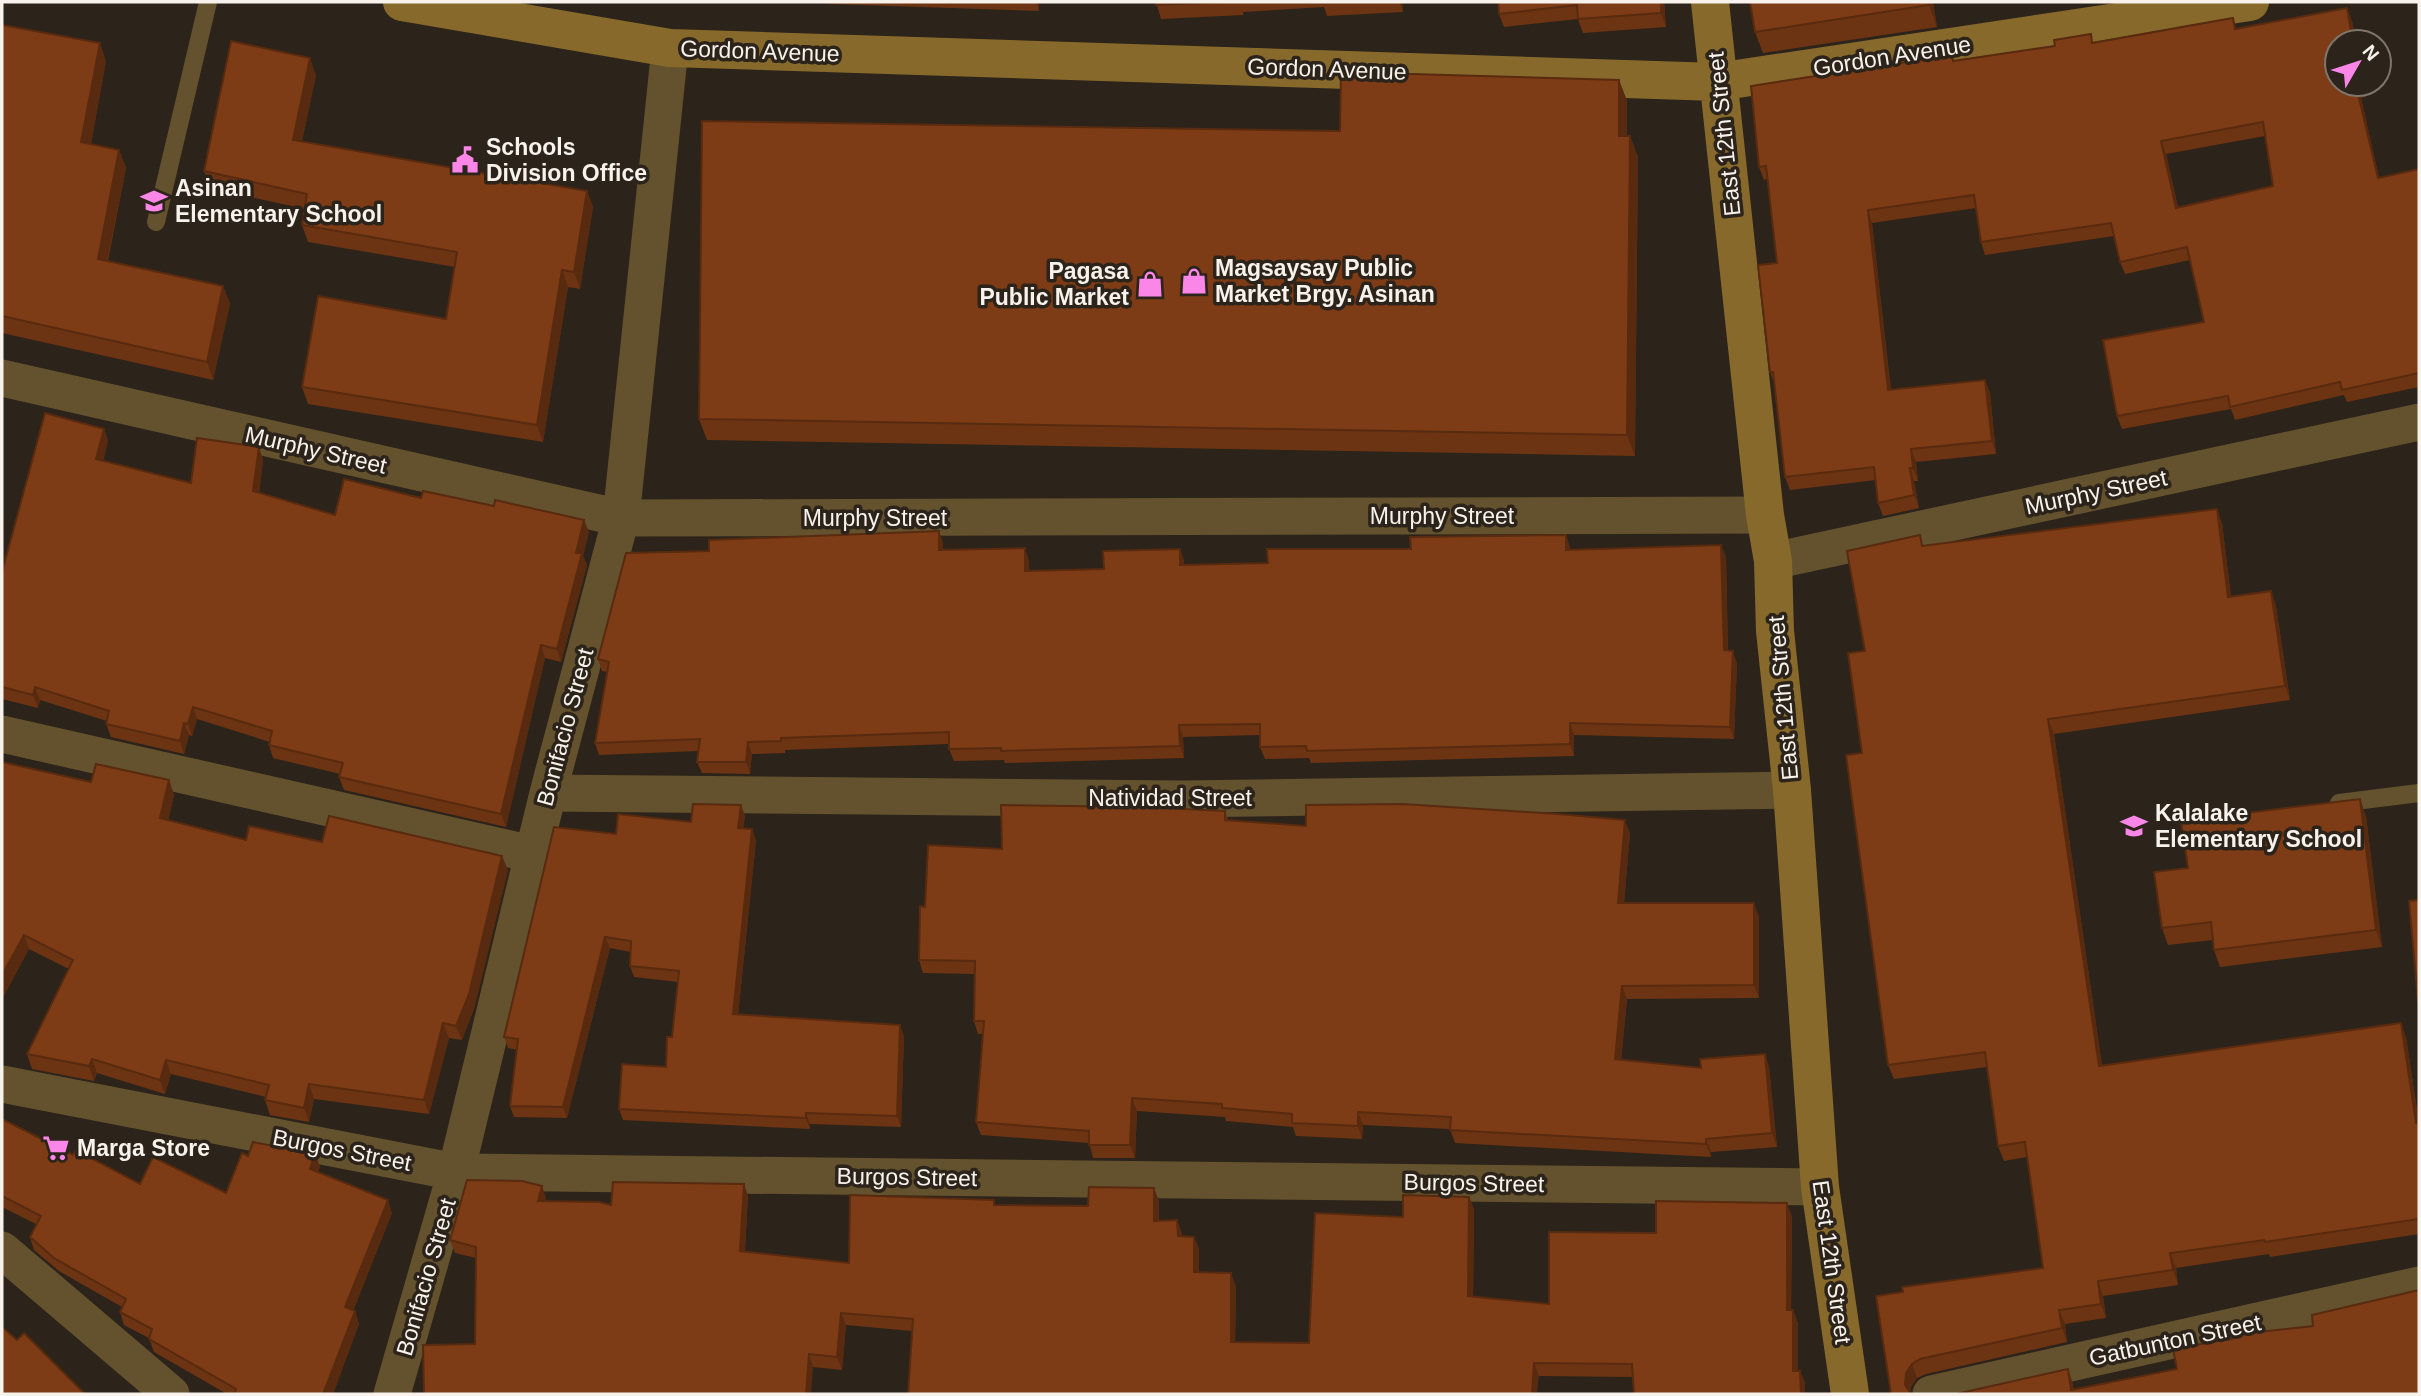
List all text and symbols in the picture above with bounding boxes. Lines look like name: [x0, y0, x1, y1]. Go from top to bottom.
north arrow: [2323, 28, 2393, 98]
street label: Gordon Avenue: [1811, 31, 1973, 81]
street label: Gordon Avenue: [680, 35, 840, 67]
text: N: [2358, 41, 2383, 65]
street label: East 12th Street: [1702, 50, 1746, 217]
street label: Gordon Avenue: [1247, 53, 1407, 85]
place label: Schools Division Office: [486, 134, 647, 186]
public building icon: Schools Division Office: [450, 145, 480, 175]
place label: Asinan Elementary School: [175, 175, 382, 227]
school or university icon: Asinan Elementary School: [139, 186, 169, 216]
place label: Magsaysay Public Market Brgy. Asinan: [1215, 255, 1435, 307]
place label: Pagasa Public Market: [979, 258, 1129, 310]
shop icon: Magsaysay Public Market Brgy. Asinan: [1179, 266, 1209, 296]
shop icon: Pagasa Public Market: [1135, 269, 1165, 299]
street label: Murphy Street: [243, 421, 390, 479]
street label: Murphy Street: [2023, 464, 2170, 520]
street label: Murphy Street: [1370, 503, 1515, 529]
street label: Murphy Street: [803, 505, 948, 531]
street label: East 12th Street: [1763, 614, 1803, 781]
street label: Bonifacio Street: [531, 645, 599, 809]
street label: Natividad Street: [1088, 785, 1252, 811]
place label: Kalalake Elementary School: [2155, 800, 2362, 852]
school or university icon: Kalalake Elementary School: [2119, 811, 2149, 841]
street label: Burgos Street: [270, 1124, 414, 1176]
supermarket icon: Marga Store: [41, 1133, 71, 1163]
place label: Marga Store: [77, 1135, 210, 1161]
street label: Burgos Street: [836, 1163, 978, 1191]
street label: Burgos Street: [1403, 1169, 1545, 1197]
street label: East 12th Street: [1808, 1179, 1856, 1346]
street label: Bonifacio Street: [391, 1195, 461, 1359]
street label: Gatbunton Street: [2087, 1309, 2264, 1371]

